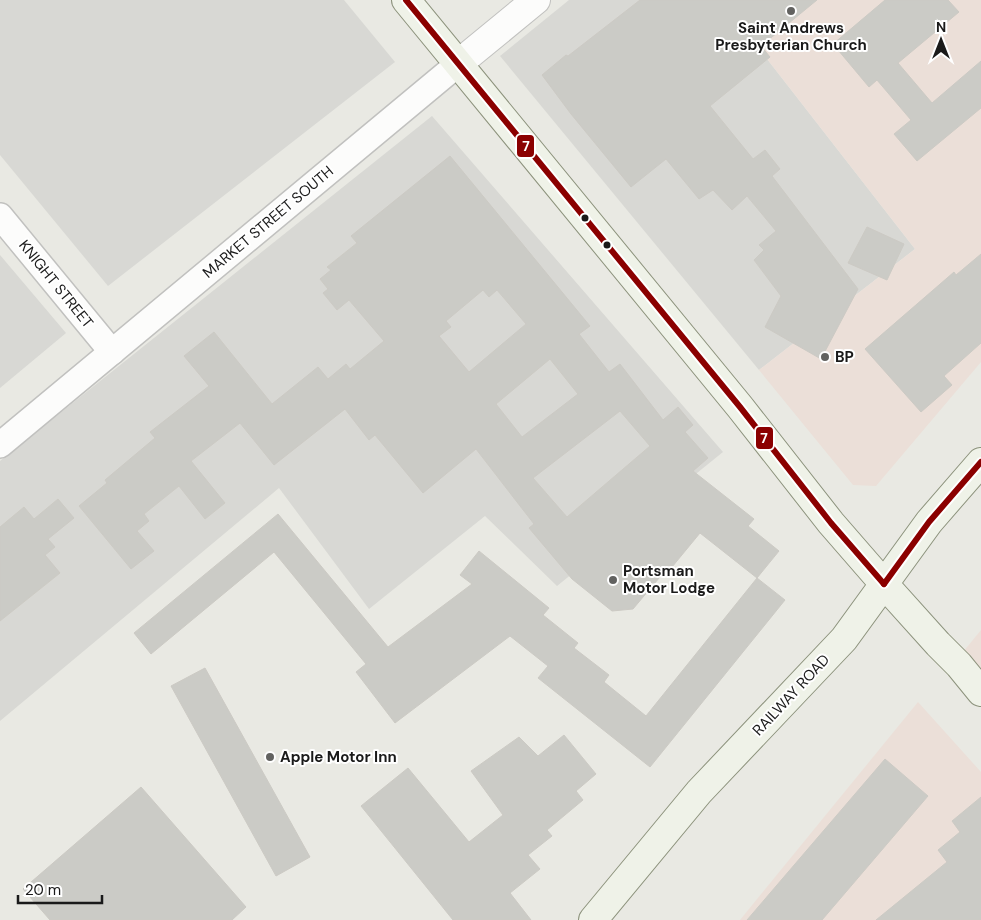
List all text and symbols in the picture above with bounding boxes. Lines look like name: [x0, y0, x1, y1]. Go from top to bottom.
marker: Saint Andrews Presbyterian Church: [785, 5, 797, 17]
north arrow: [916, 15, 966, 65]
place label: Saint Andrews Presbyterian Church: [715, 18, 867, 55]
text: N: [936, 18, 946, 36]
line badge: 7: [516, 134, 535, 158]
text: 7: [522, 137, 530, 155]
street label: MARKET STREET SOUTH: [198, 161, 338, 283]
unlabelled marker: [580, 213, 590, 223]
street label: KNIGHT STREET: [14, 236, 98, 332]
unlabelled marker: [602, 240, 612, 250]
place label: BP: [835, 347, 854, 367]
marker: BP: [819, 351, 831, 363]
line badge: 7: [755, 426, 774, 450]
text: 7: [760, 429, 768, 447]
place label: Portsman Motor Lodge: [623, 561, 715, 598]
marker: Portsman Motor Lodge: [607, 574, 619, 586]
street label: RAILWAY ROAD: [748, 650, 834, 740]
place label: Apple Motor Inn: [280, 747, 397, 767]
marker: Apple Motor Inn: [264, 751, 276, 763]
scale bar: [18, 872, 101, 904]
text: 20 m: [25, 880, 61, 900]

